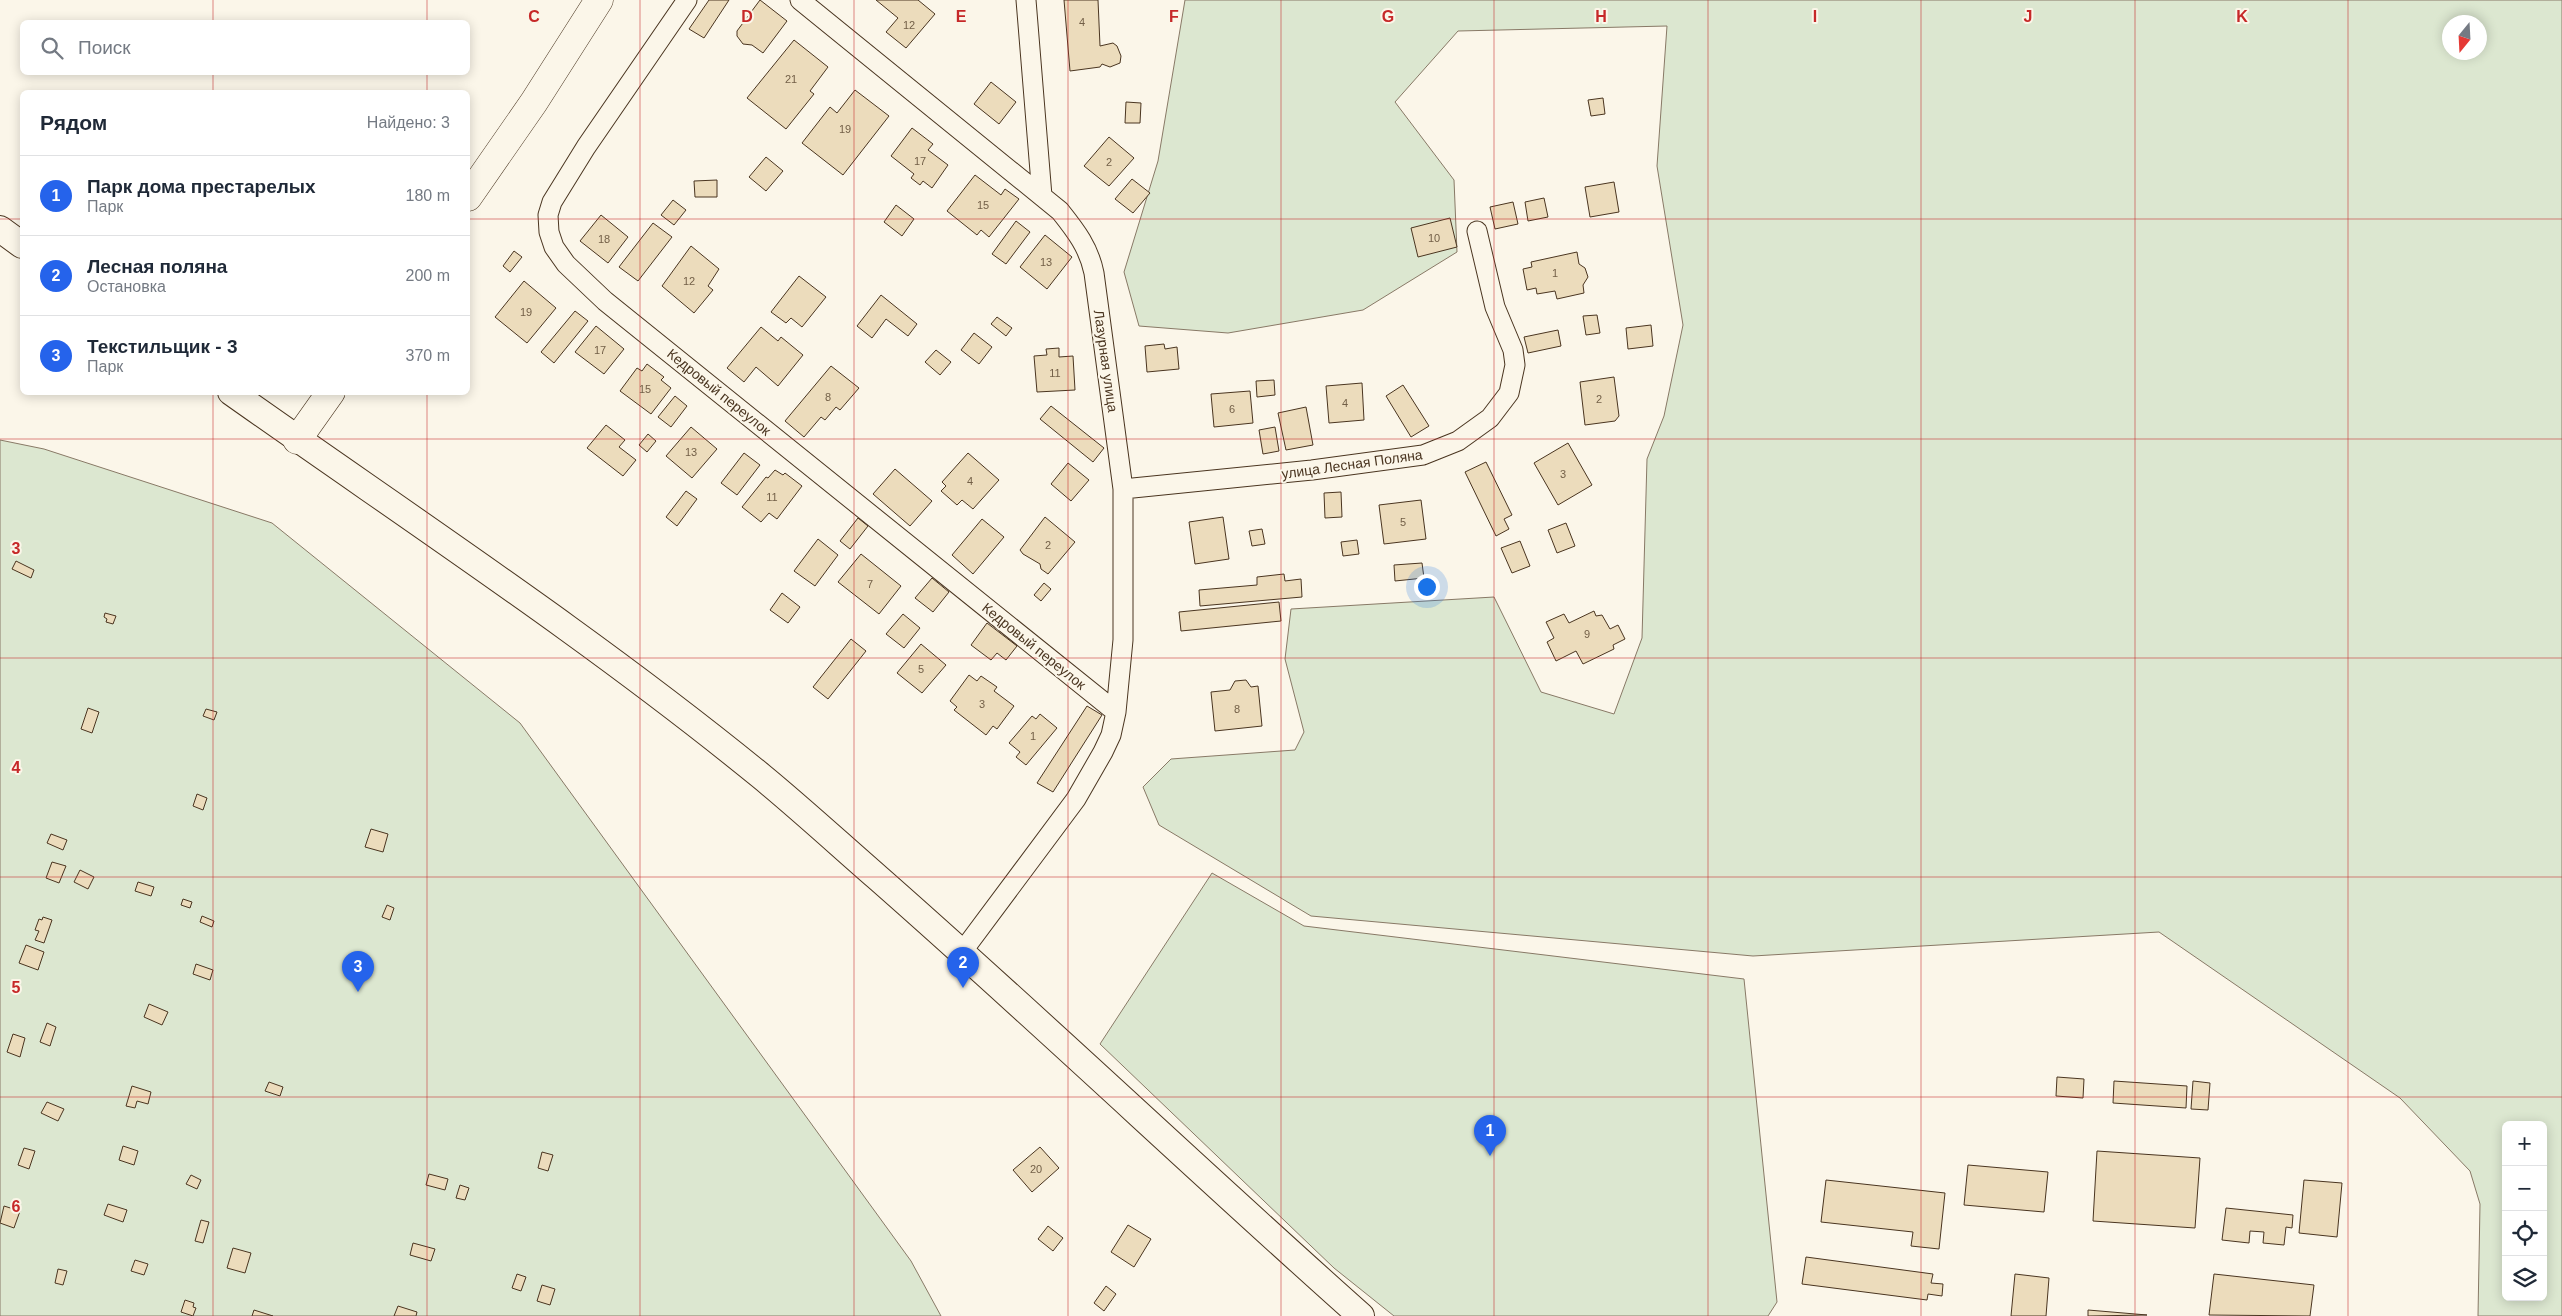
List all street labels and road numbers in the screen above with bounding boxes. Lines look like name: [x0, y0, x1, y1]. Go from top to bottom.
street label: Лазурная улица: [1091, 309, 1121, 413]
street label: Кедровый переулок: [664, 345, 775, 439]
street label: улица Лесная Поляна: [1281, 446, 1424, 482]
street label: Кедровый переулок: [979, 599, 1090, 693]

